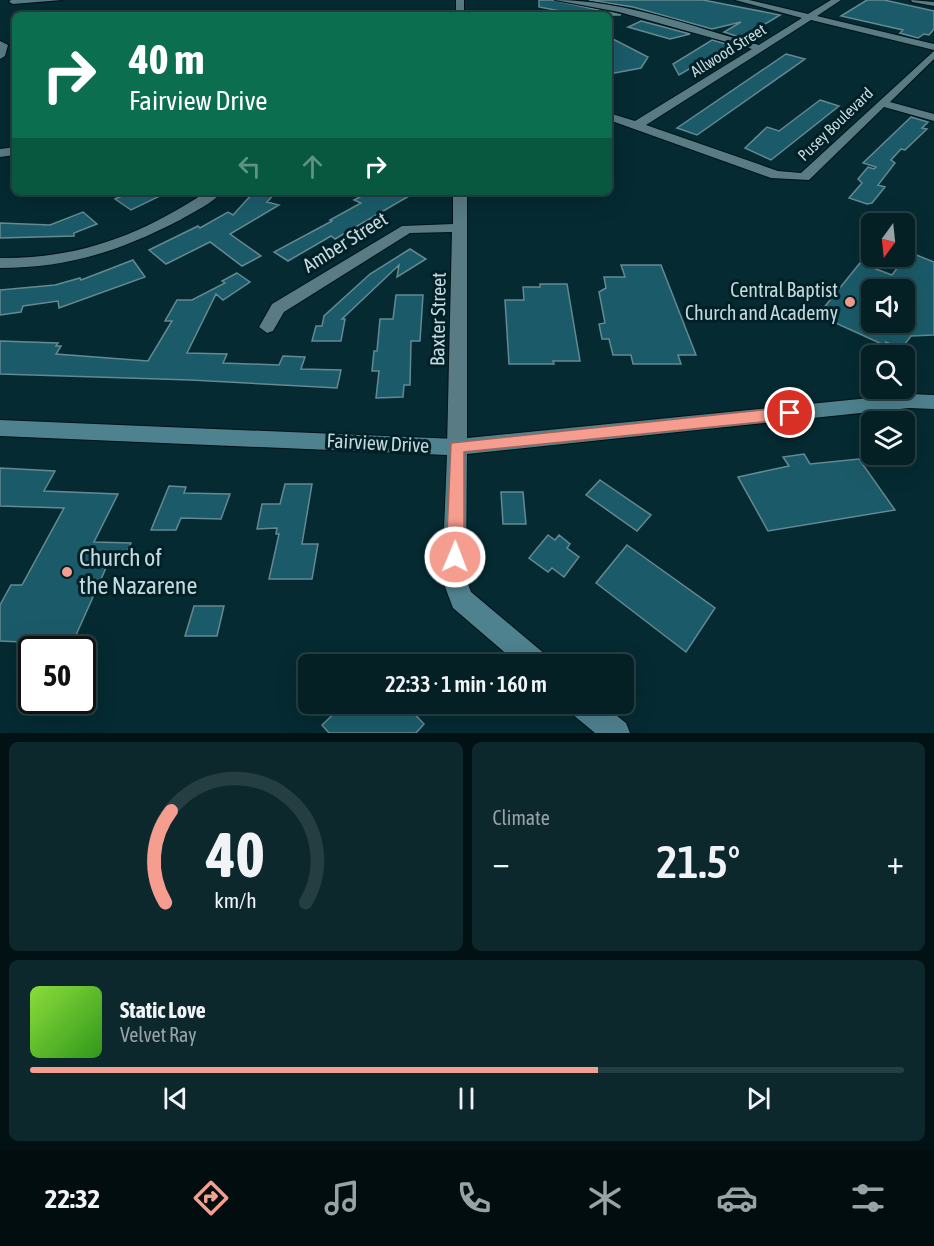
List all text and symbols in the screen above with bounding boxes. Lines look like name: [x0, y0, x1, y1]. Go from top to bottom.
street label: Allwood Street: [687, 20, 769, 80]
text: 40 m: [129, 35, 204, 83]
icon: right: [30, 36, 108, 114]
street label: Pusey Boulevard: [794, 84, 877, 165]
text: Fairview Drive: [129, 85, 268, 116]
icon: left: [233, 150, 266, 183]
icon: ahead: [296, 150, 329, 183]
icon: right: [359, 150, 392, 183]
street label: Amber Street: [298, 206, 391, 277]
north arrow: [861, 213, 915, 267]
map controls: [861, 213, 915, 465]
street label: Baxter Street: [425, 272, 450, 366]
place label: Central Baptist Church and Academy: [685, 278, 838, 324]
button: sound: [861, 279, 915, 333]
marker: Central Baptist Church and Academy: [843, 295, 857, 309]
button: search: [861, 345, 915, 399]
pin: [764, 387, 815, 438]
icon: arrive: [773, 396, 806, 429]
button: layers: [861, 411, 915, 465]
street label: Fairview Drive: [326, 428, 430, 457]
position arrow: [423, 525, 487, 589]
place label: Church of the Nazarene: [79, 544, 197, 599]
marker: Church of the Nazarene: [60, 565, 74, 579]
speed limit sign: 50: [18, 636, 96, 714]
text: 22:33 · 1 min · 160 m: [385, 671, 547, 697]
text: Climate: [493, 806, 550, 829]
text: 40: [205, 819, 265, 890]
text: 21.5°: [656, 836, 740, 888]
text: −: [493, 843, 510, 881]
text: +: [887, 843, 904, 881]
text: km/h: [214, 889, 257, 914]
text: Static Love: [120, 997, 206, 1023]
text: Velvet Ray: [120, 1023, 197, 1046]
icon: previous: [159, 1082, 192, 1115]
icon: pause: [450, 1082, 483, 1115]
icon: next: [742, 1082, 775, 1115]
icon: directions: [190, 1177, 232, 1219]
icon: music: [321, 1177, 363, 1219]
icon: phone: [453, 1177, 495, 1219]
icon: climate: [584, 1177, 626, 1219]
icon: car: [716, 1177, 758, 1219]
icon: filters: [847, 1177, 889, 1219]
text: 22:32: [45, 1183, 100, 1214]

